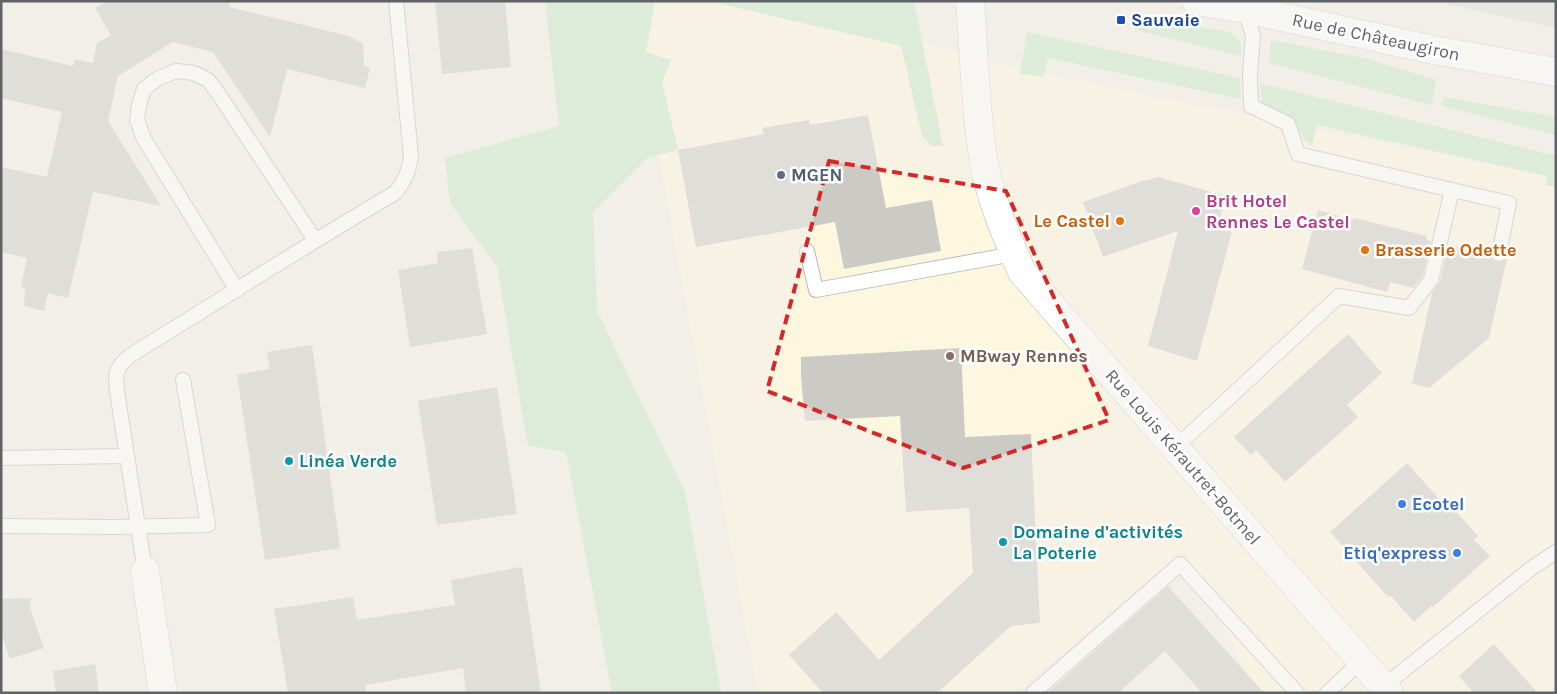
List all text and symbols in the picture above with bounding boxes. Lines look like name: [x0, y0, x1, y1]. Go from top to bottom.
street label: Rue de Châteaugiron: [1290, 8, 1462, 66]
place label: Sauvaie: [1131, 9, 1200, 31]
marker: Sauvaie: [1115, 14, 1127, 26]
place label: MGEN: [791, 164, 842, 186]
marker: MGEN: [775, 169, 787, 181]
place label: Brit Hotel Rennes Le Castel: [1206, 190, 1350, 233]
marker: Brit Hotel Rennes Le Castel: [1190, 205, 1202, 217]
place label: Le Castel: [1033, 210, 1110, 232]
marker: Le Castel: [1114, 215, 1126, 227]
place label: Brasserie Odette: [1375, 239, 1516, 261]
marker: Brasserie Odette: [1359, 244, 1371, 256]
place label: MBway Rennes: [960, 345, 1088, 367]
marker: MBway Rennes: [944, 350, 956, 362]
street label: Rue Louis Kérautret-Botmel: [1101, 365, 1265, 549]
place label: Linéa Verde: [299, 450, 397, 472]
marker: Linéa Verde: [283, 455, 295, 467]
place label: Ecotel: [1412, 493, 1464, 515]
marker: Ecotel: [1396, 498, 1408, 510]
place label: Domaine d'activités La Poterie: [1013, 521, 1183, 564]
marker: Domaine d'activités La Poterie: [997, 536, 1009, 548]
place label: Etiq'express: [1343, 542, 1447, 564]
marker: Etiq'express: [1451, 547, 1463, 559]

